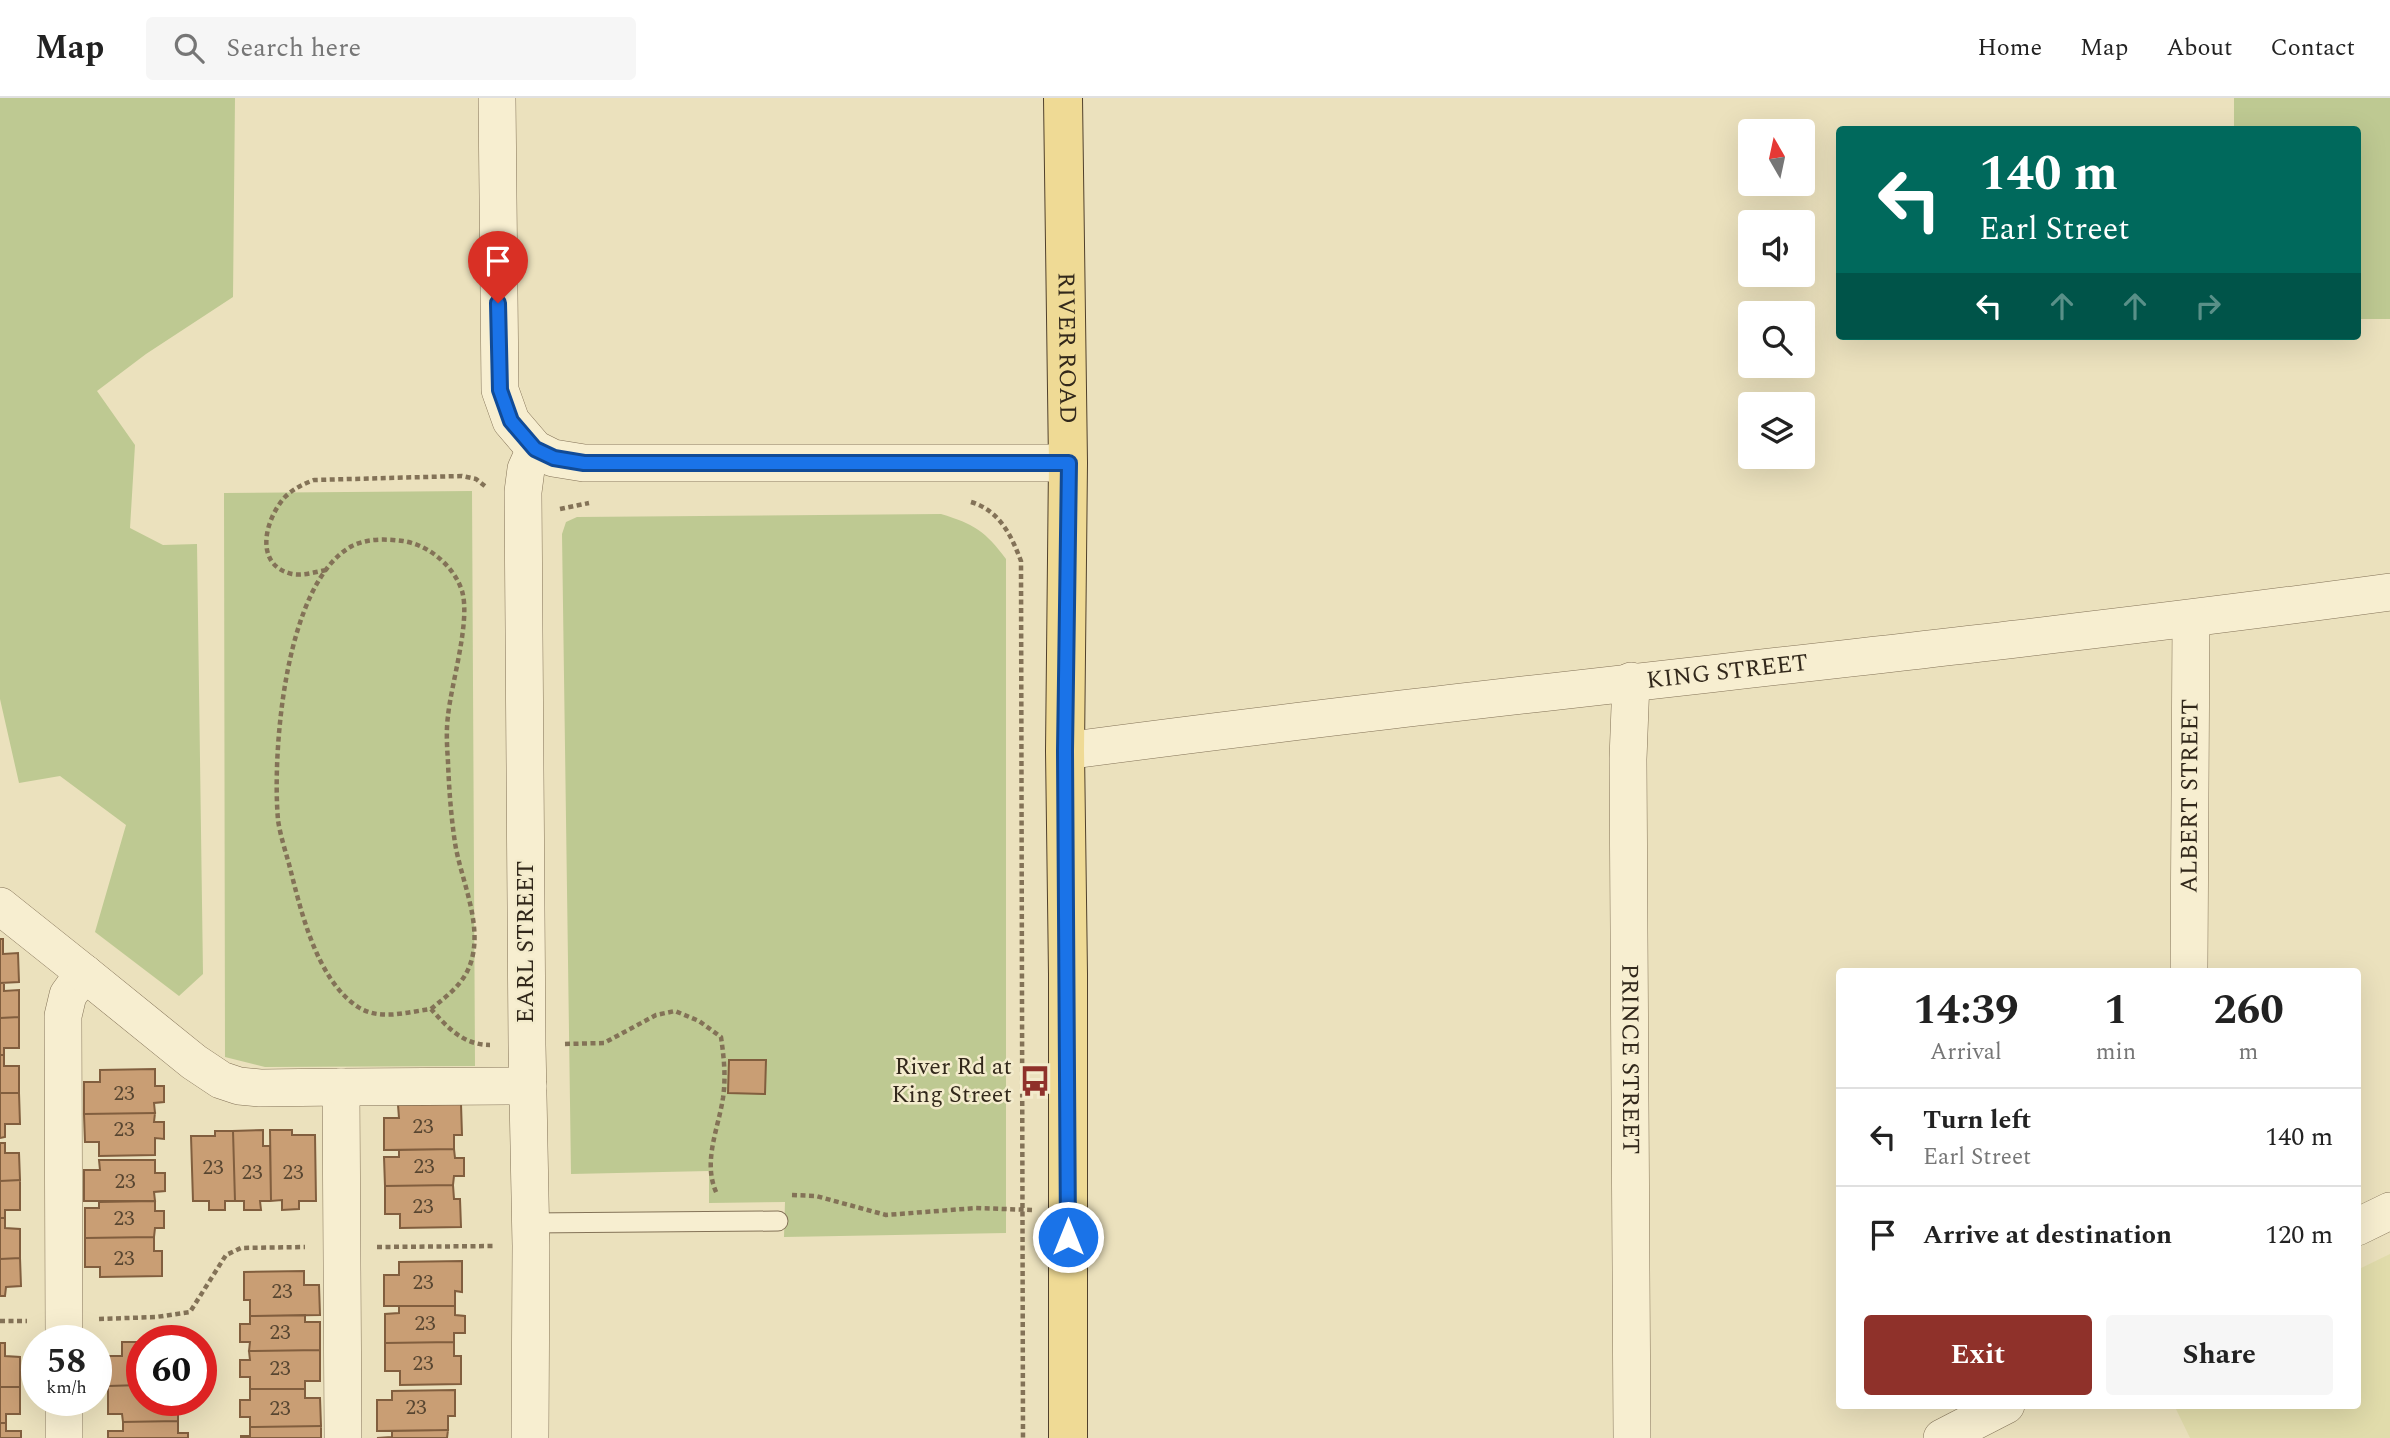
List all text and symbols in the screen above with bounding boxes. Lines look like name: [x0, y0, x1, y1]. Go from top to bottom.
search box: [146, 17, 636, 80]
text: Map: [35, 23, 104, 73]
text: Search here: [226, 28, 361, 68]
icon: search: [170, 29, 208, 67]
text: Home: [1977, 30, 2042, 66]
text: Map: [2080, 30, 2128, 66]
text: About: [2166, 30, 2232, 66]
text: Contact: [2270, 30, 2355, 66]
north arrow: [1738, 119, 1815, 196]
map controls: [1738, 119, 1815, 469]
text: 140 m: [1979, 137, 2118, 212]
icon: left: [1864, 154, 1955, 245]
text: Earl Street: [1979, 205, 2130, 254]
button: sound: [1738, 210, 1815, 287]
pin: [468, 231, 528, 303]
icon: arrive: [479, 242, 517, 280]
street label: RIVER ROAD: [1047, 272, 1085, 424]
icon: left: [1970, 287, 2008, 325]
icon: ahead: [2043, 287, 2081, 325]
icon: ahead: [2116, 287, 2154, 325]
icon: right: [2189, 287, 2227, 325]
button: search: [1738, 301, 1815, 378]
button: layers: [1738, 392, 1815, 469]
street label: KING STREET: [1644, 645, 1810, 699]
street label: ALBERT STREET: [2171, 699, 2209, 893]
street label: EARL STREET: [508, 861, 544, 1023]
street label: PRINCE STREET: [1611, 963, 1648, 1155]
text: 14:39: [1913, 979, 2019, 1042]
text: 1: [2104, 979, 2128, 1042]
text: 260: [2213, 979, 2284, 1042]
text: Arrival: [1930, 1035, 2002, 1070]
text: min: [2096, 1035, 2136, 1070]
text: m: [2239, 1035, 2258, 1070]
place label: River Rd at King Street: [892, 1049, 1012, 1113]
bus stop icon: River Rd at King Street: [1018, 1064, 1052, 1098]
house number: 23: [114, 1078, 135, 1110]
text: Turn left: [1923, 1100, 2031, 1140]
house number: 23: [413, 1111, 434, 1143]
house number: 23: [114, 1114, 135, 1146]
text: 140 m: [2265, 1117, 2333, 1157]
icon: left: [1864, 1118, 1902, 1156]
text: Earl Street: [1923, 1140, 2031, 1175]
house number: 23: [414, 1151, 435, 1183]
house number: 23: [203, 1152, 224, 1184]
house number: 23: [242, 1157, 263, 1189]
house number: 23: [283, 1157, 304, 1189]
house number: 23: [115, 1166, 136, 1198]
house number: 23: [413, 1191, 434, 1223]
position arrow: [1031, 1200, 1105, 1274]
house number: 23: [114, 1203, 135, 1235]
text: Arrive at destination: [1923, 1215, 2172, 1255]
text: 120 m: [2265, 1215, 2333, 1255]
icon: arrive: [1864, 1216, 1902, 1254]
house number: 23: [114, 1243, 135, 1275]
house number: 23: [413, 1267, 434, 1299]
house number: 23: [272, 1276, 293, 1308]
house number: 23: [415, 1308, 436, 1340]
button: Exit: [1864, 1315, 2092, 1395]
button: Share: [2106, 1315, 2333, 1395]
house number: 23: [270, 1317, 291, 1349]
speed limit sign: 60: [126, 1325, 217, 1416]
text: 58: [47, 1335, 86, 1388]
house number: 23: [413, 1348, 434, 1380]
house number: 23: [270, 1353, 291, 1385]
text: km/h: [46, 1374, 87, 1401]
house number: 23: [406, 1392, 427, 1424]
house number: 23: [270, 1393, 291, 1425]

